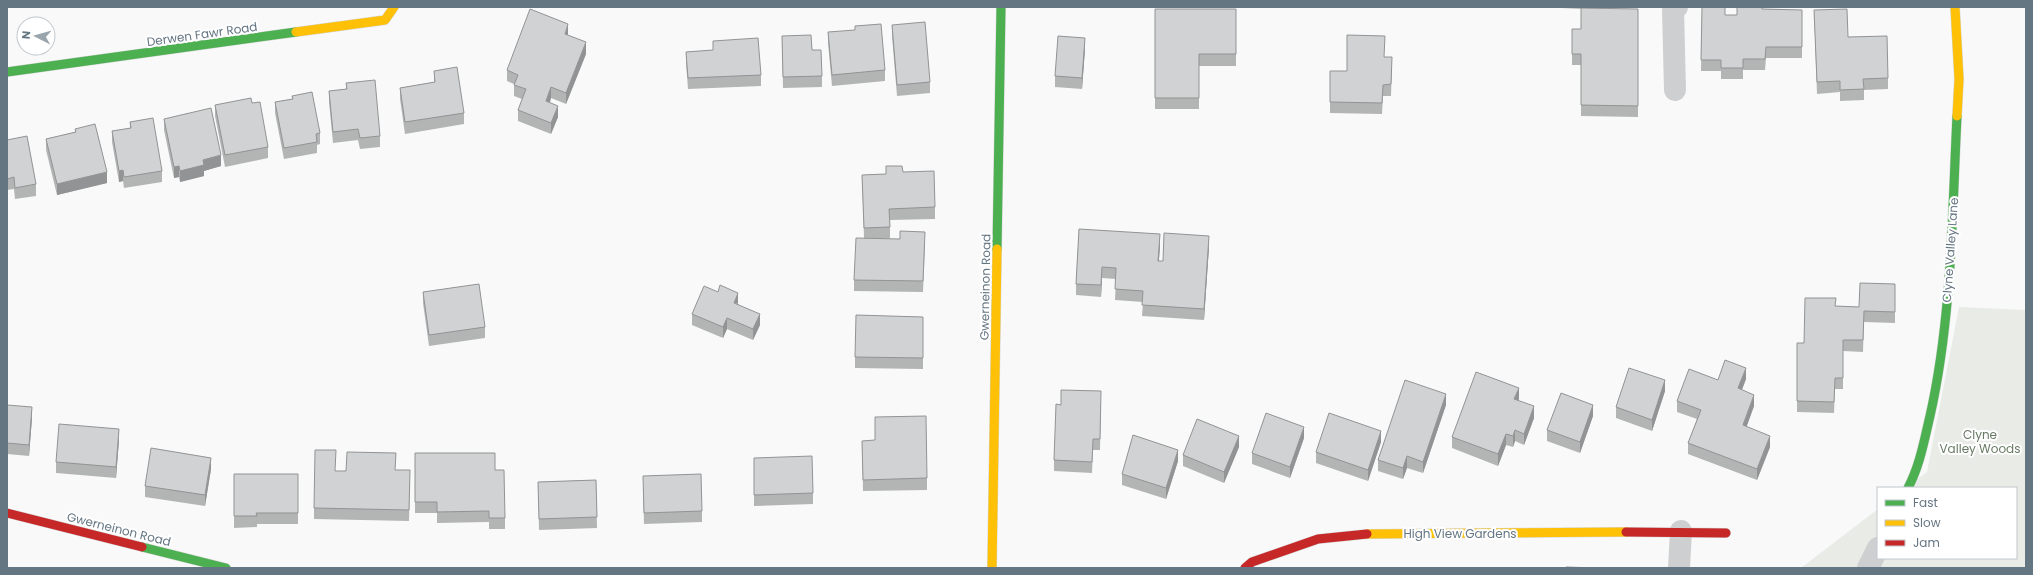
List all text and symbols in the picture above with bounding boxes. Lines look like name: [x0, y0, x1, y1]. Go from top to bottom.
north arrow: [16, 16, 56, 56]
street label: Derwen Fawr Road: [146, 18, 258, 50]
text: N: [18, 30, 34, 40]
street label: Clyne Valley Lane: [1938, 197, 1962, 303]
street label: Gwerneinon Road: [976, 234, 994, 340]
park label: Clyne Valley Woods: [1940, 426, 2020, 457]
legend: [1877, 487, 2017, 559]
text: Fast: [1913, 494, 1938, 511]
street label: Gwerneinon Road: [65, 508, 173, 550]
text: Slow: [1913, 514, 1941, 531]
street label: High View Gardens: [1403, 525, 1517, 542]
text: Jam: [1913, 534, 1940, 551]

